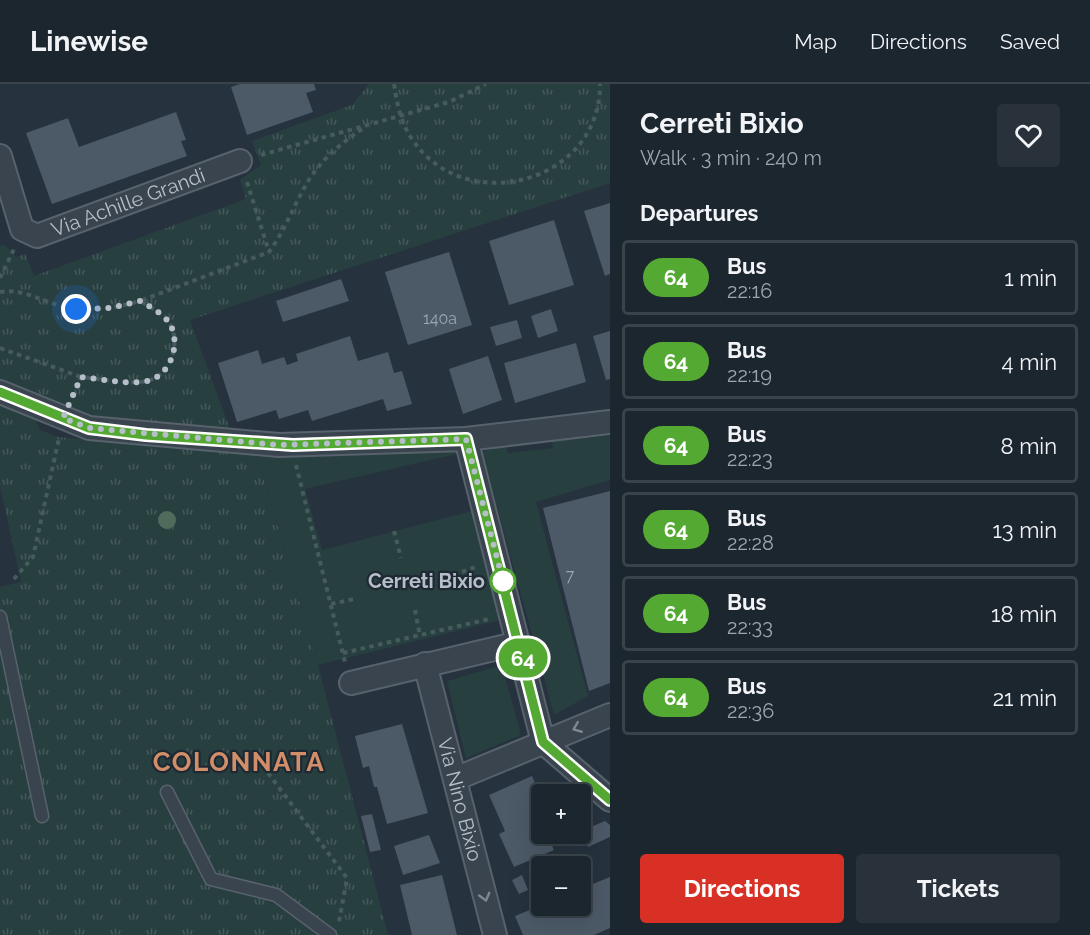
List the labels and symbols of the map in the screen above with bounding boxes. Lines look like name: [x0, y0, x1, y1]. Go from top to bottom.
street label: Via Achille Grandi: [48, 163, 208, 242]
your location: [61, 294, 91, 324]
house number: 140a: [423, 309, 457, 328]
house number: 7: [566, 566, 575, 585]
marker: Cerreti Bixio: [490, 568, 516, 594]
place label: Cerreti Bixio: [368, 569, 485, 593]
line badge: 64: [496, 638, 550, 678]
one-way arrow: [572, 721, 582, 734]
street label: Via Nino Bixio: [433, 735, 487, 864]
district label: COLONNATA: [153, 747, 325, 777]
one-way arrow: [478, 891, 490, 901]

